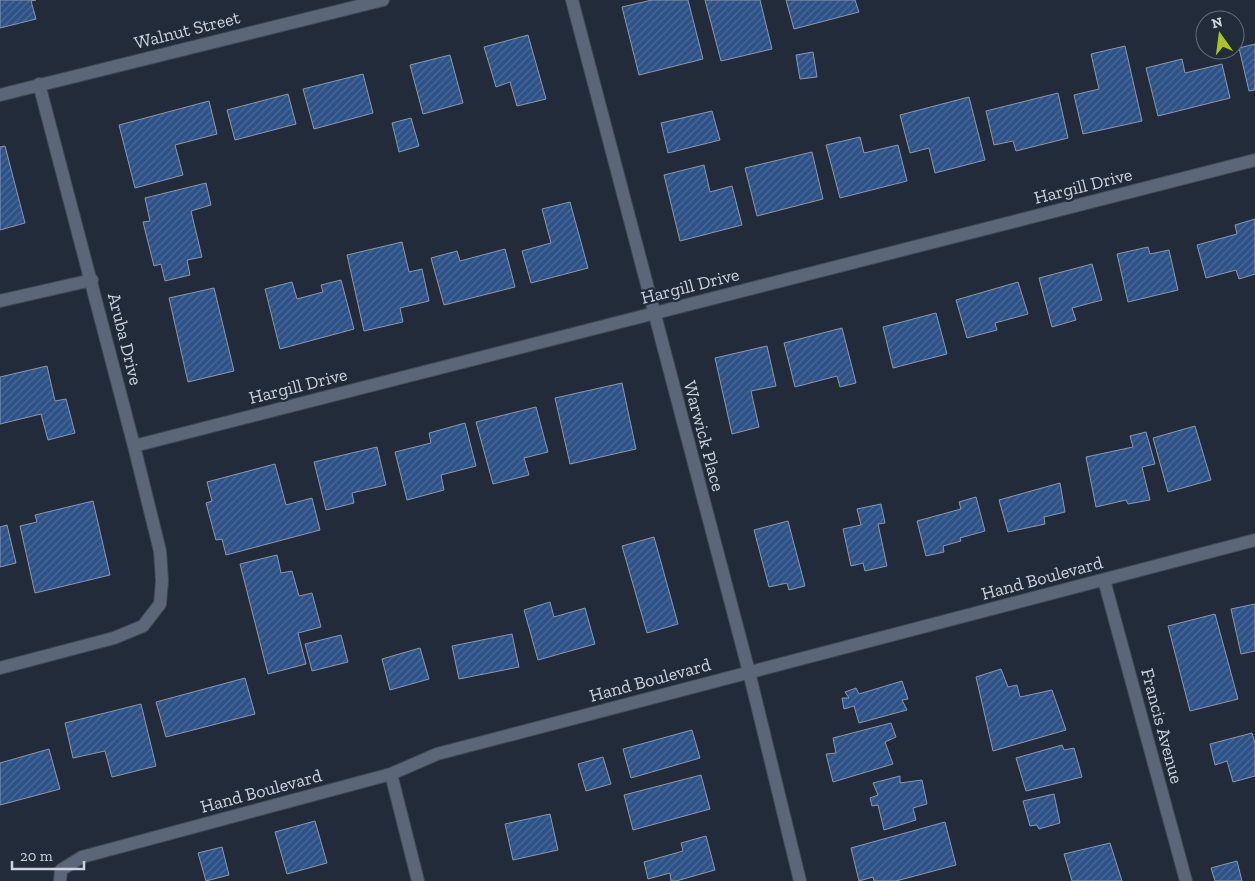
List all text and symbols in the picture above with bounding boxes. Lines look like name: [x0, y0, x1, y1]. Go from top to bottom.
street label: Walnut Street: [132, 6, 242, 54]
north arrow: [1195, 10, 1245, 60]
text: N: [1210, 13, 1225, 32]
street label: Hargill Drive: [1032, 163, 1134, 209]
street label: Hargill Drive: [639, 263, 741, 309]
street label: Aruba Drive: [103, 291, 147, 387]
street label: Hargill Drive: [247, 363, 349, 409]
street label: Warwick Place: [679, 378, 729, 494]
street label: Hand Boulevard: [979, 551, 1105, 605]
street label: Hand Boulevard: [587, 653, 713, 707]
street label: Francis Avenue: [1136, 666, 1188, 786]
street label: Hand Boulevard: [198, 764, 324, 818]
scale bar: [12, 838, 85, 870]
text: 20 m: [20, 847, 53, 865]

